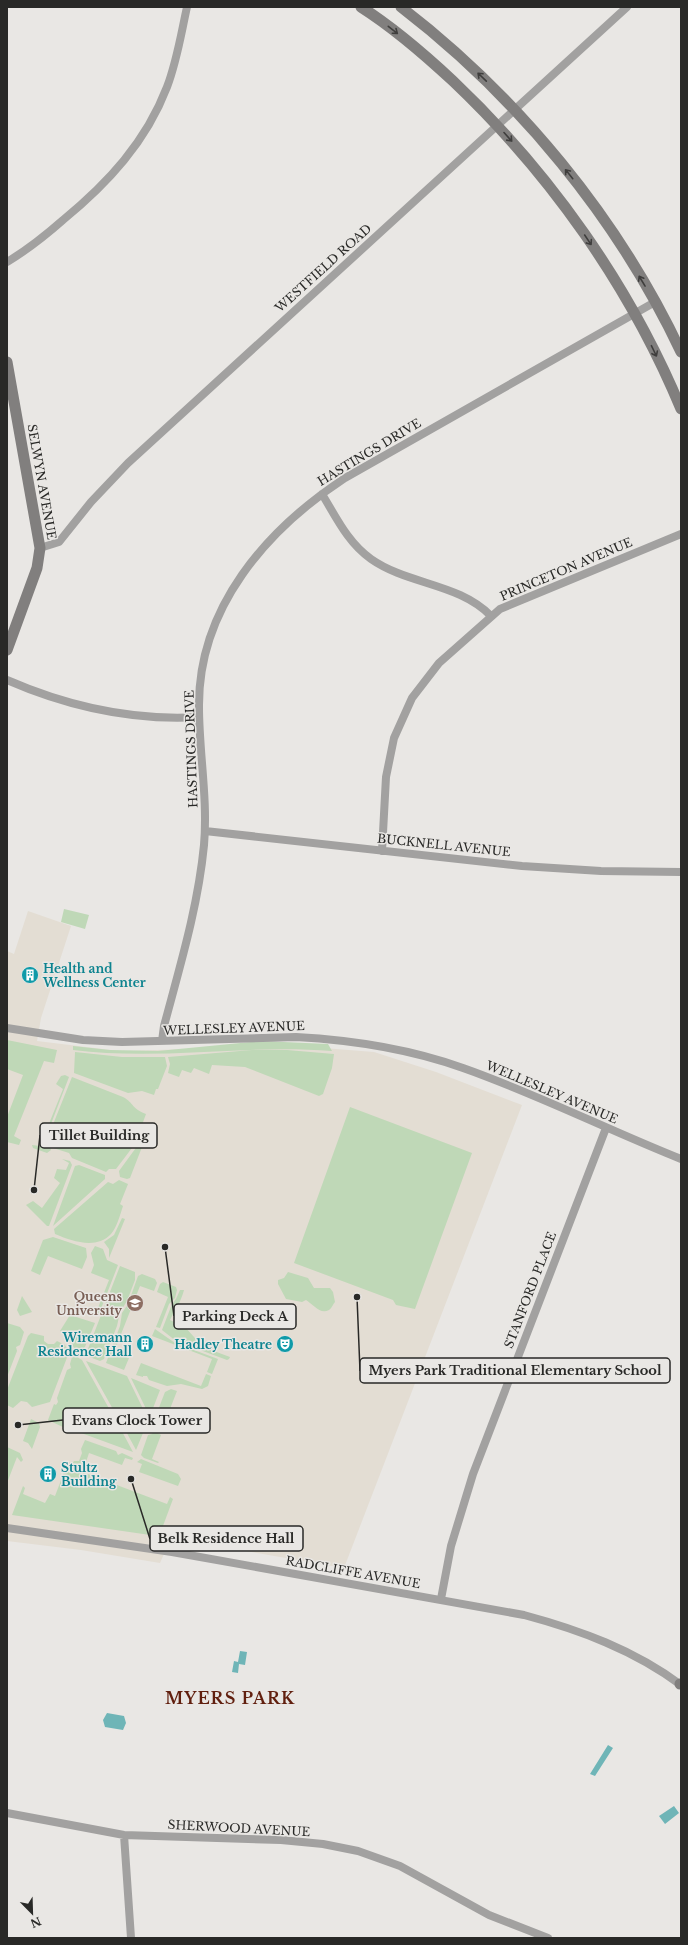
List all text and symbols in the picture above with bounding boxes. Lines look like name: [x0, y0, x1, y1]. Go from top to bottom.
one-way arrow: [387, 25, 398, 34]
one-way arrow: [477, 72, 487, 82]
one-way arrow: [503, 132, 512, 142]
one-way arrow: [564, 168, 573, 179]
street label: WESTFIELD ROAD: [271, 221, 374, 316]
one-way arrow: [584, 234, 592, 245]
one-way arrow: [638, 276, 646, 287]
one-way arrow: [651, 345, 659, 357]
street label: HASTINGS DRIVE: [315, 415, 424, 489]
street label: SELWYN AVENUE: [24, 423, 60, 541]
street label: PRINCETON AVENUE: [497, 534, 635, 604]
street label: HASTINGS DRIVE: [181, 690, 201, 808]
street label: BUCKNELL AVENUE: [376, 831, 512, 860]
place label: Health and Wellness Center: [42, 961, 146, 990]
building icon: Health and Wellness Center: [20, 965, 40, 985]
street label: WELLESLEY AVENUE: [162, 1018, 305, 1038]
street label: WELLESLEY AVENUE: [483, 1057, 620, 1127]
callout: Tillet Building: [40, 1123, 157, 1148]
text: Tillet Building: [49, 1127, 150, 1144]
street label: STANFORD PLACE: [501, 1229, 559, 1350]
place label: Queens University: [56, 1289, 122, 1318]
school or university icon: Queens University: [125, 1293, 145, 1313]
callout: Parking Deck A: [174, 1304, 296, 1329]
text: Parking Deck A: [182, 1308, 288, 1325]
place label: Wiremann Residence Hall: [38, 1330, 133, 1359]
building icon: Wiremann Residence Hall: [135, 1334, 155, 1354]
theatre icon: Hadley Theatre: [275, 1334, 295, 1354]
place label: Hadley Theatre: [174, 1337, 272, 1352]
callout: Myers Park Traditional Elementary School: [360, 1358, 670, 1383]
text: Myers Park Traditional Elementary School: [368, 1362, 662, 1379]
callout: Evans Clock Tower: [63, 1408, 210, 1433]
text: Evans Clock Tower: [72, 1412, 203, 1429]
place label: Stultz Building: [61, 1460, 117, 1489]
building icon: Stultz Building: [38, 1464, 58, 1484]
callout: Belk Residence Hall: [150, 1526, 303, 1551]
text: Belk Residence Hall: [158, 1530, 295, 1547]
street label: RADCLIFFE AVENUE: [284, 1553, 422, 1591]
district label: MYERS PARK: [165, 1688, 295, 1708]
street label: SHERWOOD AVENUE: [167, 1817, 311, 1839]
north arrow: [12, 1893, 52, 1933]
text: N: [28, 1914, 43, 1931]

